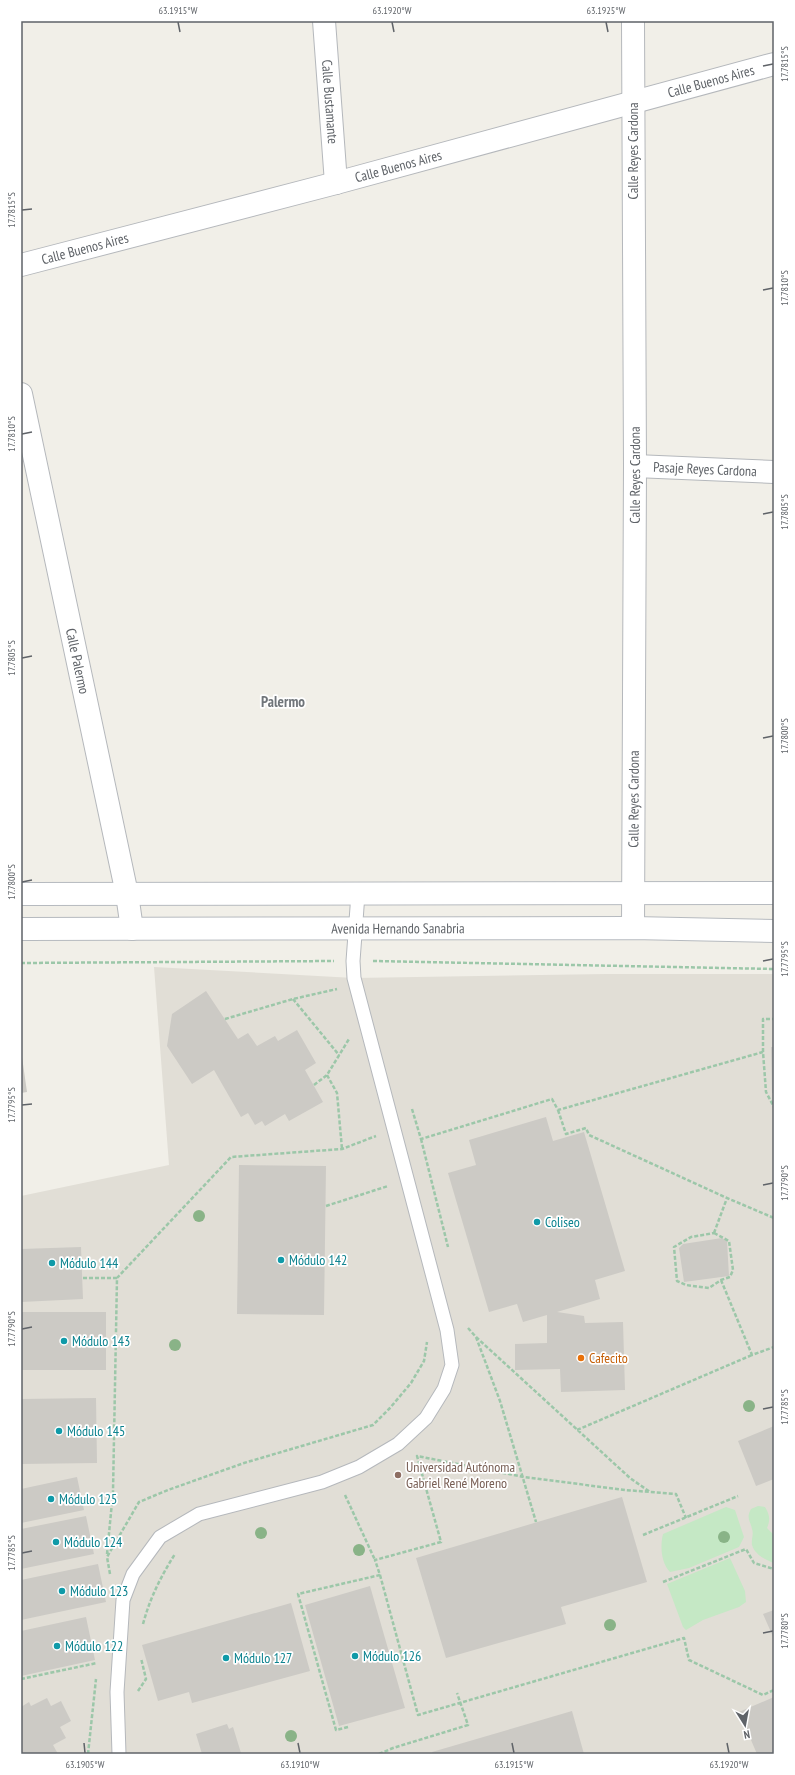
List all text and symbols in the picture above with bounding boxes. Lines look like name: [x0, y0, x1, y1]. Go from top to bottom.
text: 63.1915°W: [159, 4, 198, 17]
text: 63.1920°W: [373, 4, 412, 17]
text: 63.1925°W: [587, 4, 626, 17]
text: 17.7815°S: [778, 46, 791, 82]
street label: Calle Bustamante: [318, 59, 342, 145]
street label: Calle Buenos Aires: [666, 61, 757, 102]
street label: Calle Reyes Cardona: [624, 102, 642, 200]
street label: Calle Buenos Aires: [353, 146, 444, 186]
text: 17.7815°S: [5, 192, 18, 228]
street label: Calle Buenos Aires: [39, 228, 131, 268]
text: 17.7810°S: [778, 270, 791, 306]
text: 17.7810°S: [5, 416, 18, 452]
street label: Calle Reyes Cardona: [626, 426, 644, 524]
street label: Pasaje Reyes Cardona: [653, 458, 757, 480]
text: 17.7805°S: [778, 494, 791, 530]
street label: Calle Palermo: [62, 627, 93, 696]
text: 17.7805°S: [5, 640, 18, 676]
district label: Palermo: [261, 692, 305, 711]
text: 17.7800°S: [778, 718, 791, 754]
street label: Calle Reyes Cardona: [624, 750, 643, 848]
text: 17.7800°S: [5, 864, 18, 900]
street label: Avenida Hernando Sanabria: [331, 919, 465, 937]
text: 17.7795°S: [778, 941, 791, 977]
text: 17.7795°S: [5, 1087, 18, 1123]
text: 17.7790°S: [778, 1165, 791, 1201]
place label: Coliseo: [545, 1213, 580, 1231]
marker: Coliseo: [532, 1217, 542, 1227]
place label: Módulo 142: [289, 1251, 347, 1269]
place label: Módulo 144: [60, 1254, 119, 1272]
marker: Módulo 142: [276, 1255, 286, 1265]
marker: Módulo 144: [47, 1258, 57, 1268]
text: 17.7790°S: [5, 1311, 18, 1347]
place label: Módulo 143: [72, 1332, 130, 1350]
marker: Módulo 143: [59, 1336, 69, 1346]
place label: Cafecito: [589, 1349, 628, 1367]
marker: Cafecito: [576, 1353, 586, 1363]
text: 17.7785°S: [778, 1389, 791, 1425]
place label: Módulo 145: [67, 1422, 125, 1440]
marker: Módulo 145: [54, 1426, 64, 1436]
place label: Universidad Autónoma Gabriel René Moreno: [406, 1458, 515, 1492]
marker: Universidad Autónoma Gabriel René Moreno: [393, 1470, 403, 1480]
place label: Módulo 125: [59, 1490, 117, 1508]
marker: Módulo 125: [46, 1494, 56, 1504]
place label: Módulo 124: [64, 1533, 123, 1551]
text: 17.7785°S: [5, 1535, 18, 1571]
marker: Módulo 124: [51, 1537, 61, 1547]
place label: Módulo 123: [70, 1582, 128, 1600]
marker: Módulo 123: [57, 1586, 67, 1596]
text: 17.7780°S: [778, 1613, 791, 1649]
place label: Módulo 122: [65, 1637, 123, 1655]
marker: Módulo 122: [52, 1641, 62, 1651]
place label: Módulo 126: [363, 1647, 421, 1665]
place label: Módulo 127: [234, 1649, 292, 1667]
marker: Módulo 126: [350, 1651, 360, 1661]
marker: Módulo 127: [221, 1653, 231, 1663]
north arrow: [725, 1705, 765, 1745]
text: N: [743, 1727, 751, 1742]
text: 63.1905°W: [66, 1758, 105, 1771]
text: 63.1910°W: [281, 1758, 320, 1771]
text: 63.1915°W: [495, 1758, 534, 1771]
text: 63.1920°W: [710, 1758, 749, 1771]

